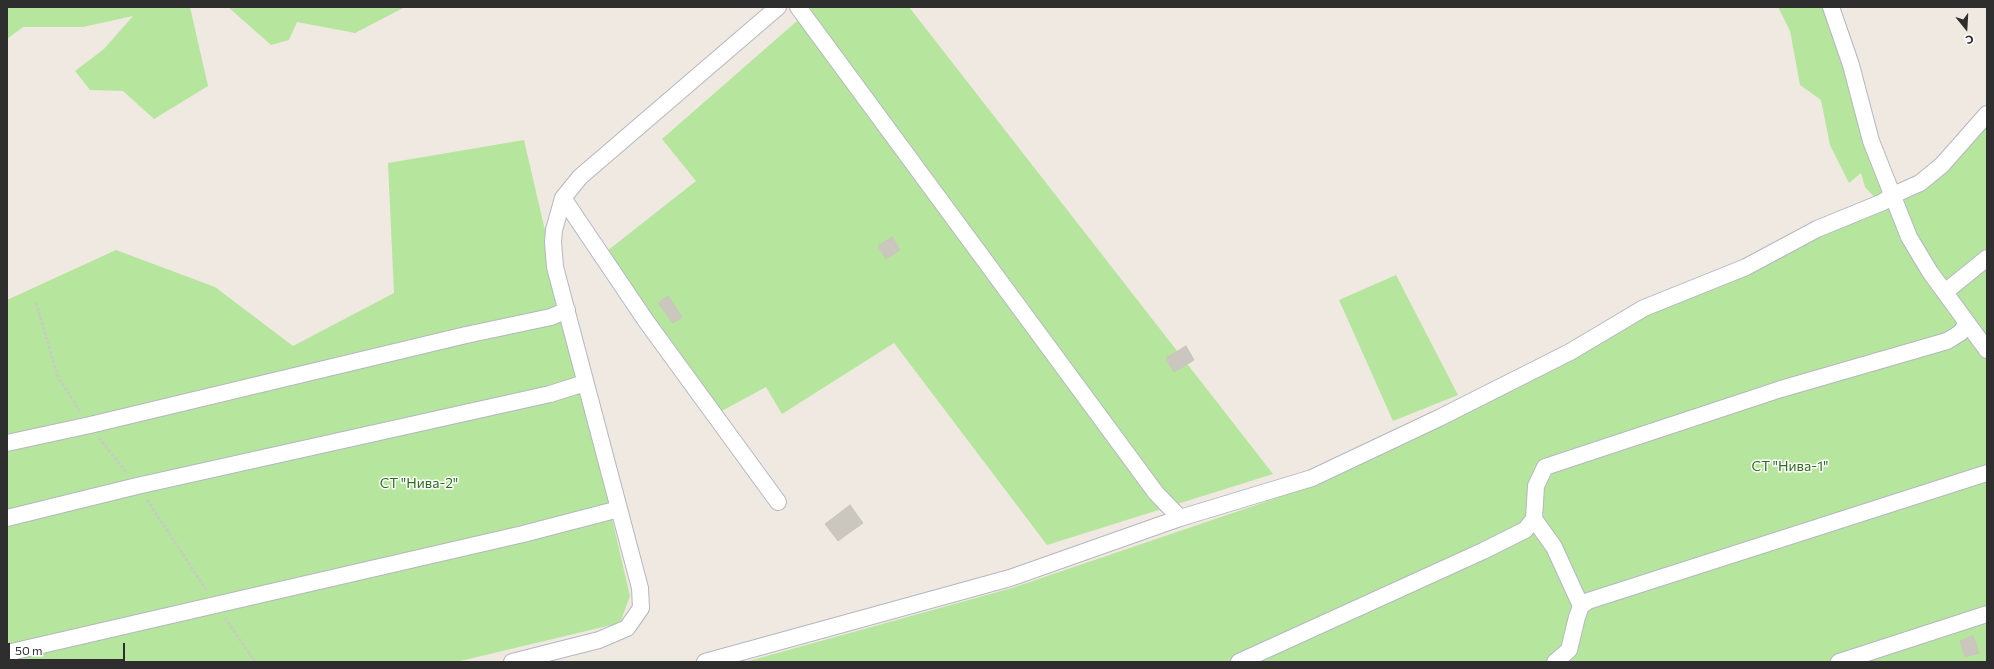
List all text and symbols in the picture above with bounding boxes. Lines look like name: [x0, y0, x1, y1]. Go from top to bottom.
north arrow: [1946, 8, 1986, 48]
text: С: [1964, 33, 1975, 47]
park label: СТ "Нива-1": [1752, 458, 1828, 474]
park label: СТ "Нива-2": [380, 475, 458, 491]
scale bar: [10, 635, 127, 661]
text: 50 m: [15, 643, 43, 657]

